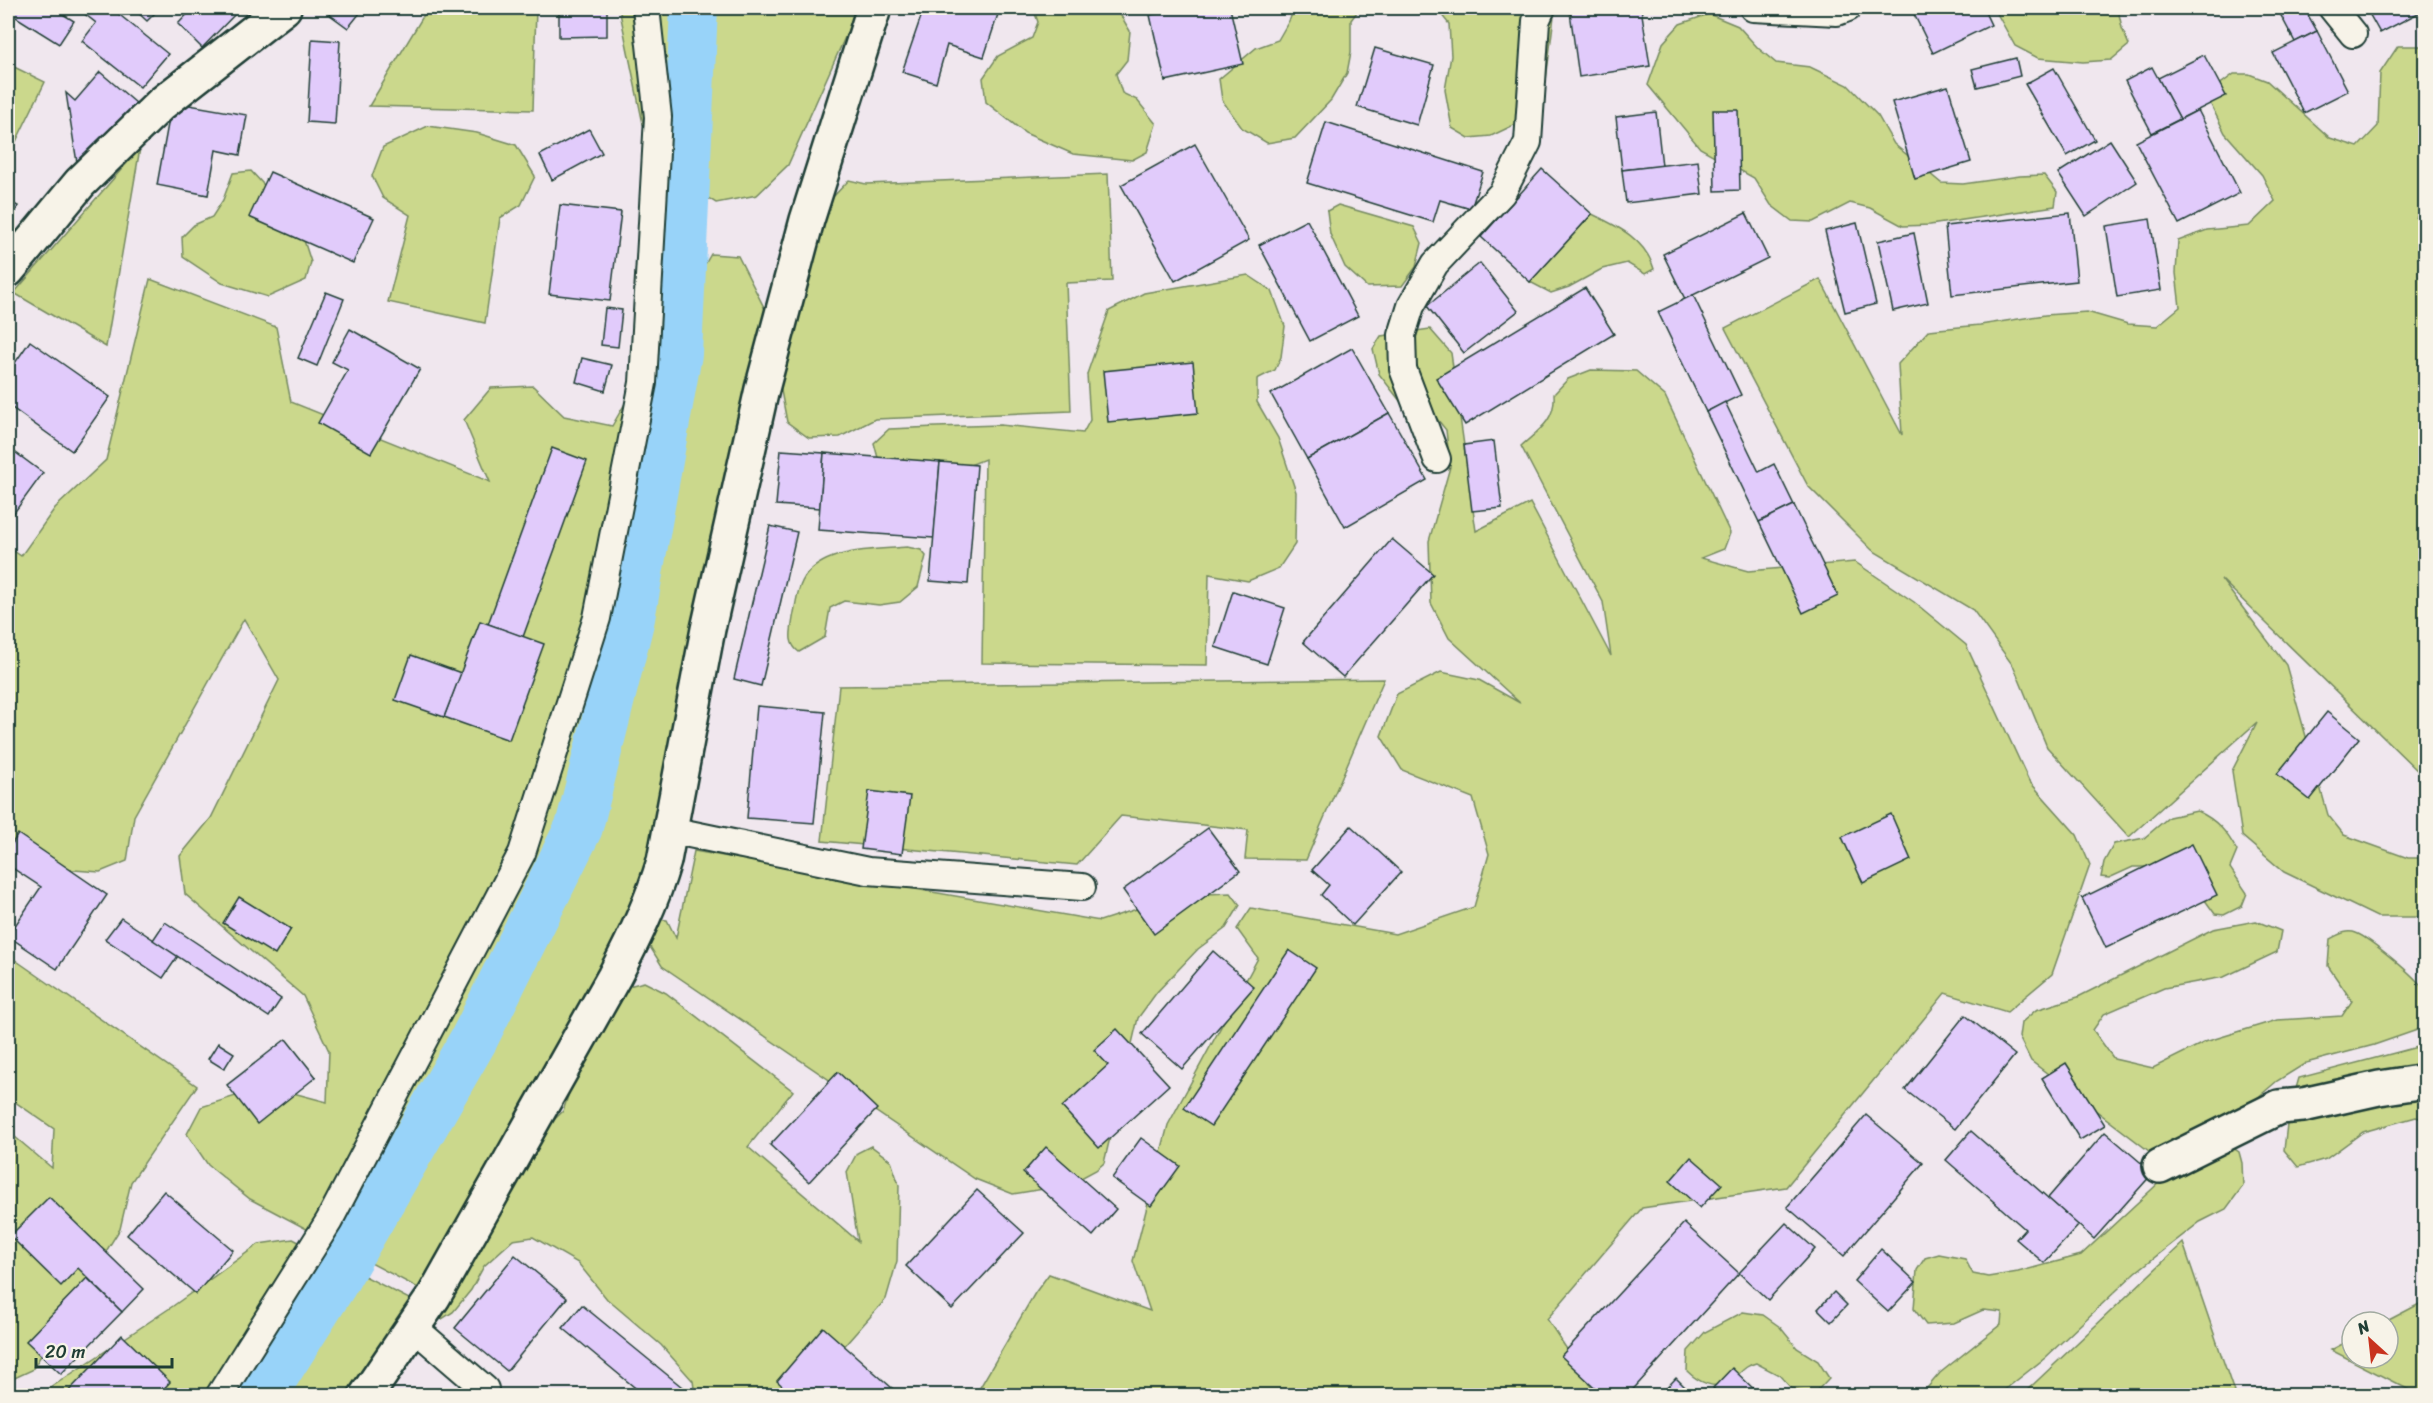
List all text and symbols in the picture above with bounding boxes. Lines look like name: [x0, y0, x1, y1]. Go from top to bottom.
north arrow: [2340, 1310, 2400, 1370]
text: N: [2351, 1311, 2376, 1343]
scale bar: [36, 1331, 172, 1369]
text: 20 m: [45, 1336, 85, 1368]

